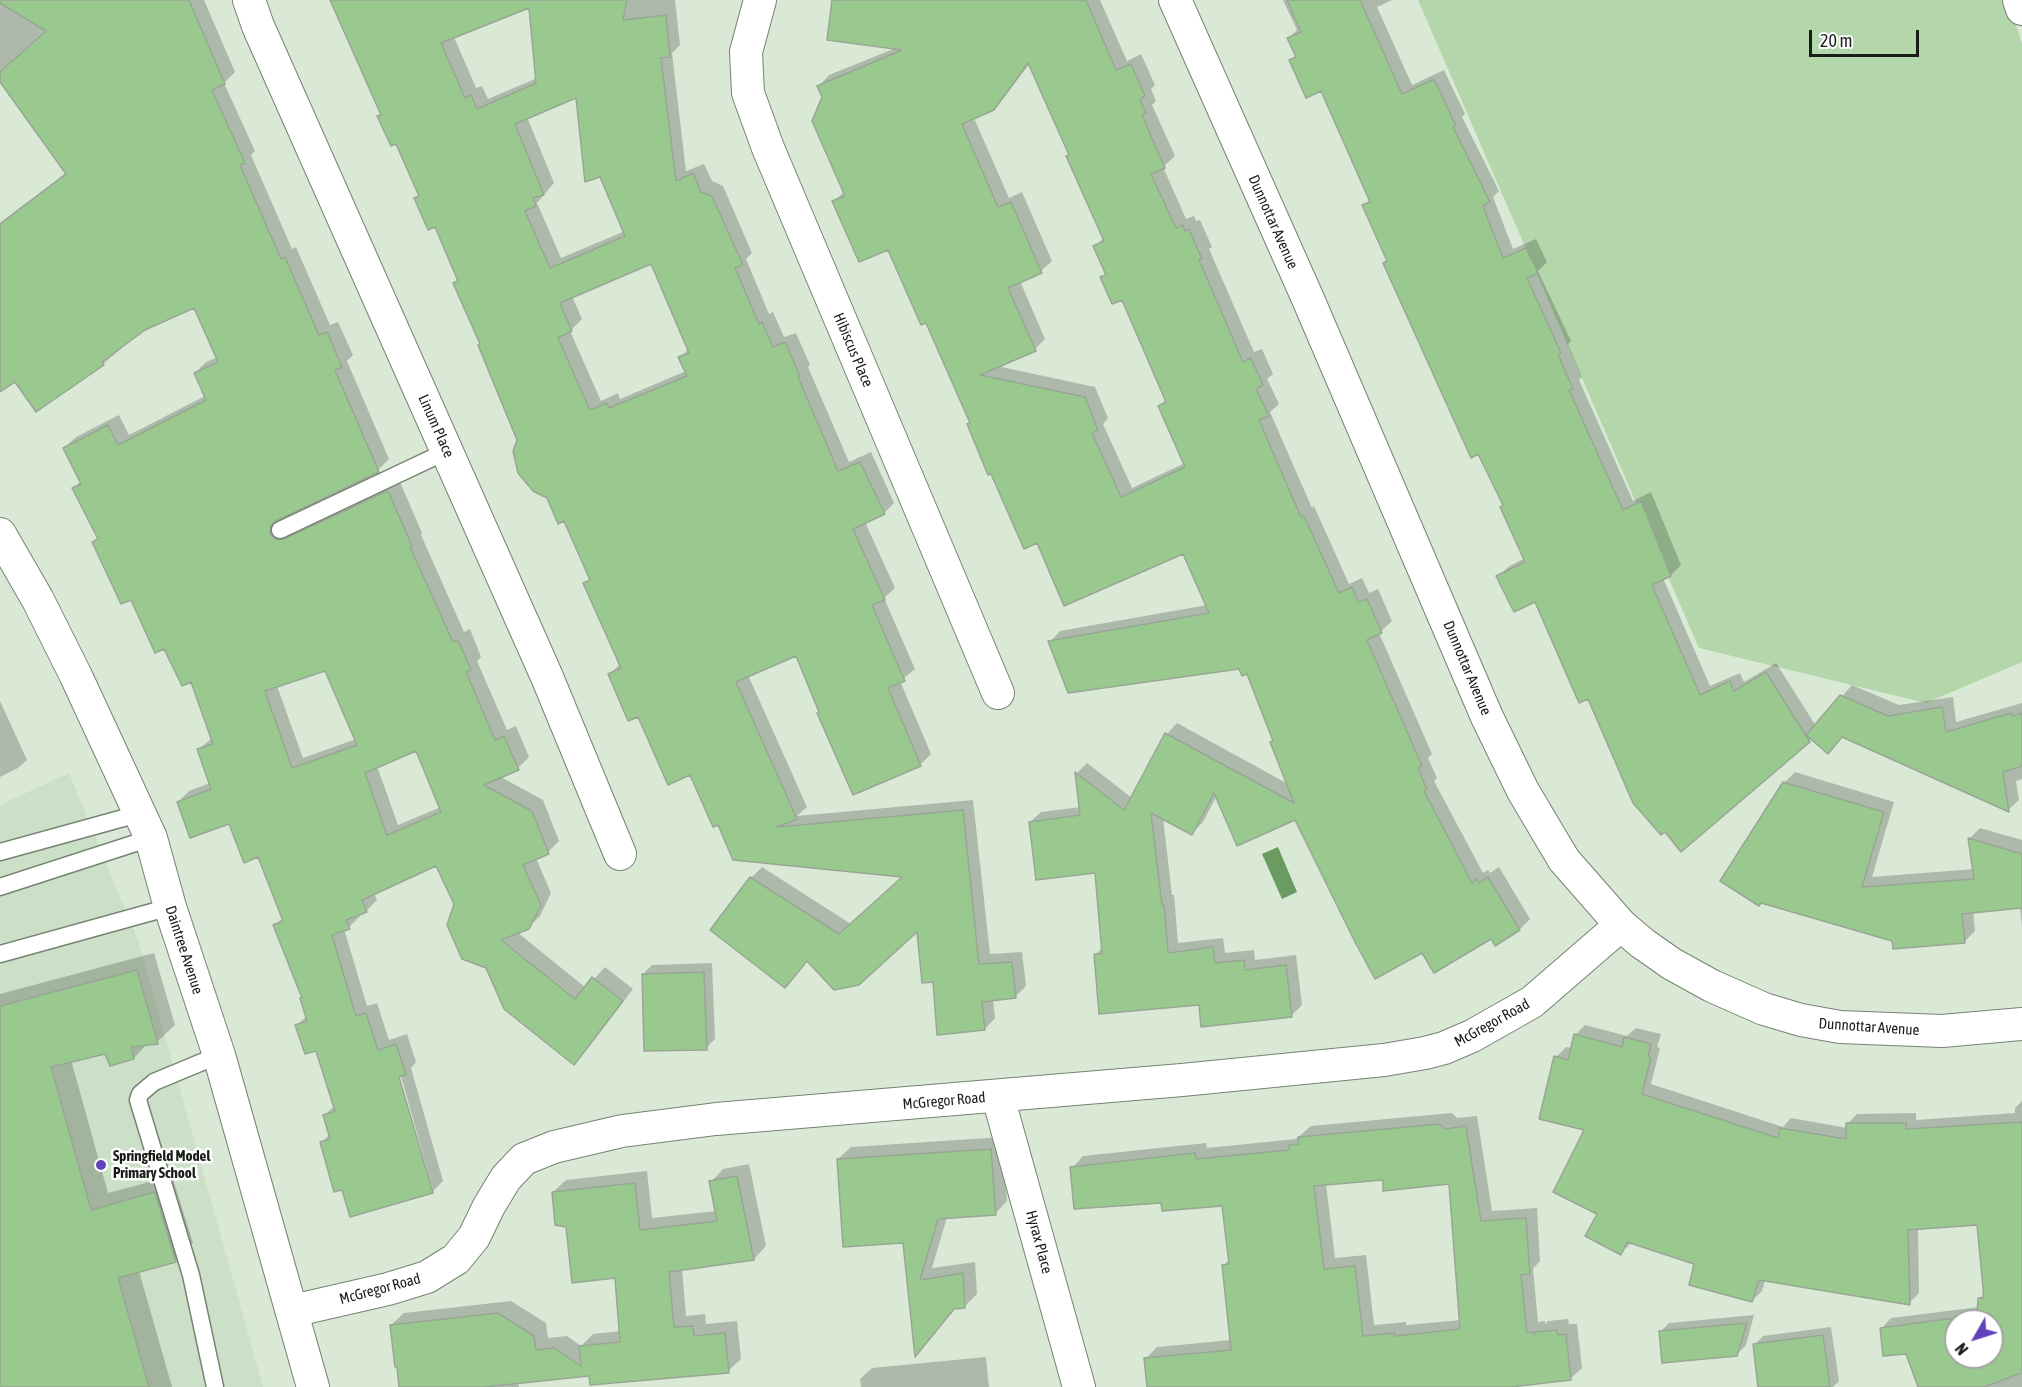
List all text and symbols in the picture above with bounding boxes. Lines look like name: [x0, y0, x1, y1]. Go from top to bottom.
scale bar: [1812, 18, 1922, 56]
text: 20 m: [1820, 30, 1852, 51]
street label: Dunnottar Avenue: [1244, 172, 1302, 272]
street label: Hibiscus Place: [829, 310, 877, 390]
street label: Linum Place: [414, 392, 458, 460]
street label: Dunnottar Avenue: [1439, 618, 1495, 718]
street label: Daintree Avenue: [161, 903, 207, 997]
street label: McGregor Road: [1451, 995, 1533, 1051]
street label: Dunnottar Avenue: [1818, 1015, 1920, 1039]
street label: McGregor Road: [902, 1088, 986, 1114]
place label: Springfield Model Primary School: [113, 1147, 210, 1182]
marker: Springfield Model Primary School: [94, 1158, 108, 1172]
street label: Hyrax Place: [1022, 1208, 1056, 1276]
street label: McGregor Road: [338, 1270, 422, 1308]
north arrow: [1944, 1309, 2004, 1369]
text: N: [1952, 1340, 1972, 1358]

